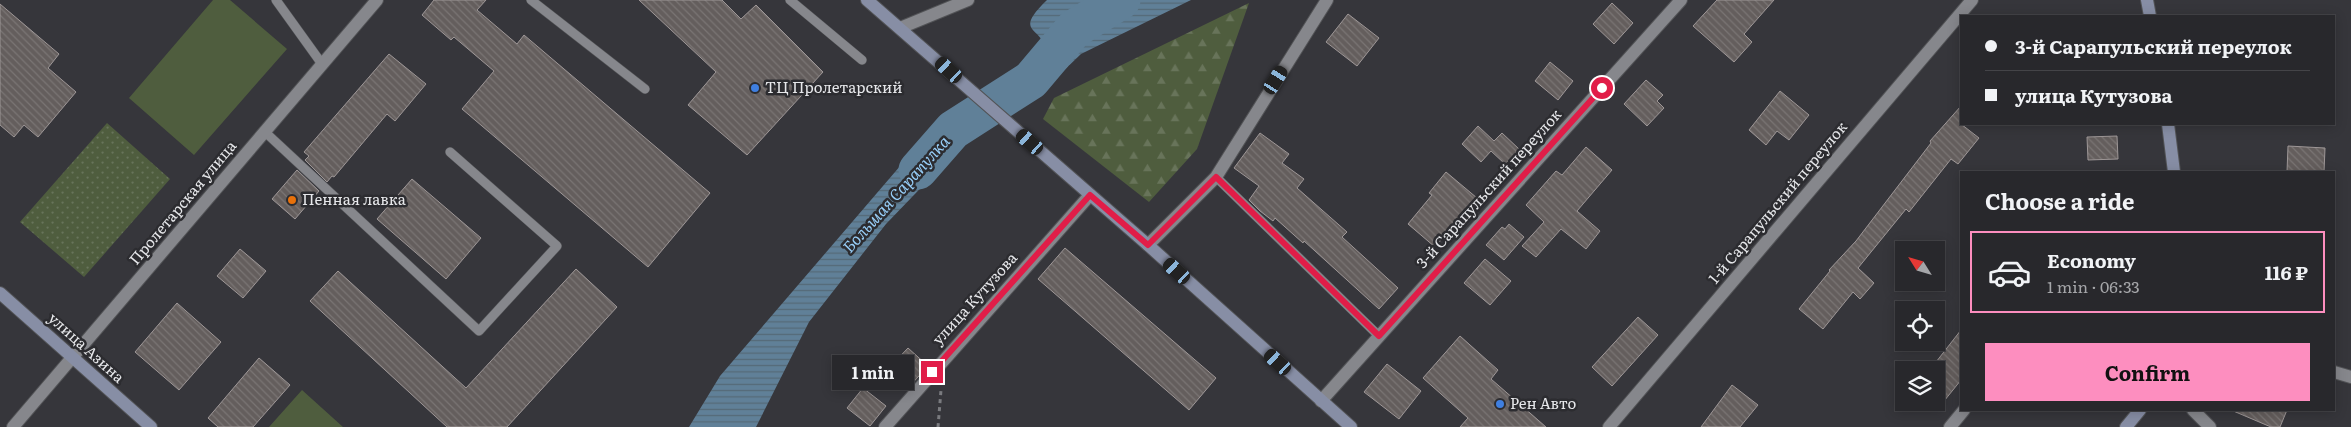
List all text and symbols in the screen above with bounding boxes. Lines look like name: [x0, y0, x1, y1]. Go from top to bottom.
text: 3-й Сарапульский переулок: [2015, 32, 2292, 60]
car: [932, 54, 965, 86]
car: [1261, 63, 1290, 97]
place label: ТЦ Пролетарский: [765, 75, 902, 98]
route start: [1591, 77, 1613, 99]
text: улица Кутузова: [2015, 81, 2173, 109]
marker: ТЦ Пролетарский: [749, 82, 761, 94]
street label: 3-й Сарапульский переулок: [1410, 103, 1566, 273]
street label: 1-й Сарапульский переулок: [1702, 116, 1852, 288]
car: [1013, 126, 1046, 158]
water label: Большая Сарапулка: [836, 129, 955, 257]
street label: Пролетарская улица: [123, 134, 242, 269]
text: Choose a ride: [1985, 184, 2134, 217]
place label: Пенная лавка: [302, 187, 407, 210]
marker: Пенная лавка: [286, 194, 298, 206]
north arrow: [1895, 241, 1945, 291]
map controls: [1895, 241, 1945, 411]
street label: улица Кутузова: [926, 246, 1022, 349]
text: Economy: [2047, 246, 2136, 274]
icon: car: [1987, 250, 2032, 295]
car: [1160, 255, 1193, 287]
text: 116 ₽: [2265, 258, 2308, 286]
text: 1 min · 06:33: [2047, 274, 2140, 298]
button: locate: [1895, 301, 1945, 351]
street label: улица Азина: [44, 306, 131, 388]
button: Confirm: [1985, 343, 2310, 401]
car: [1261, 346, 1294, 378]
callout: 1 min: [832, 354, 914, 390]
text: 1 min: [852, 360, 894, 384]
route end: [921, 361, 943, 383]
button: layers: [1895, 361, 1945, 411]
place label: Рен Авто: [1510, 391, 1577, 414]
marker: Рен Авто: [1494, 398, 1506, 410]

